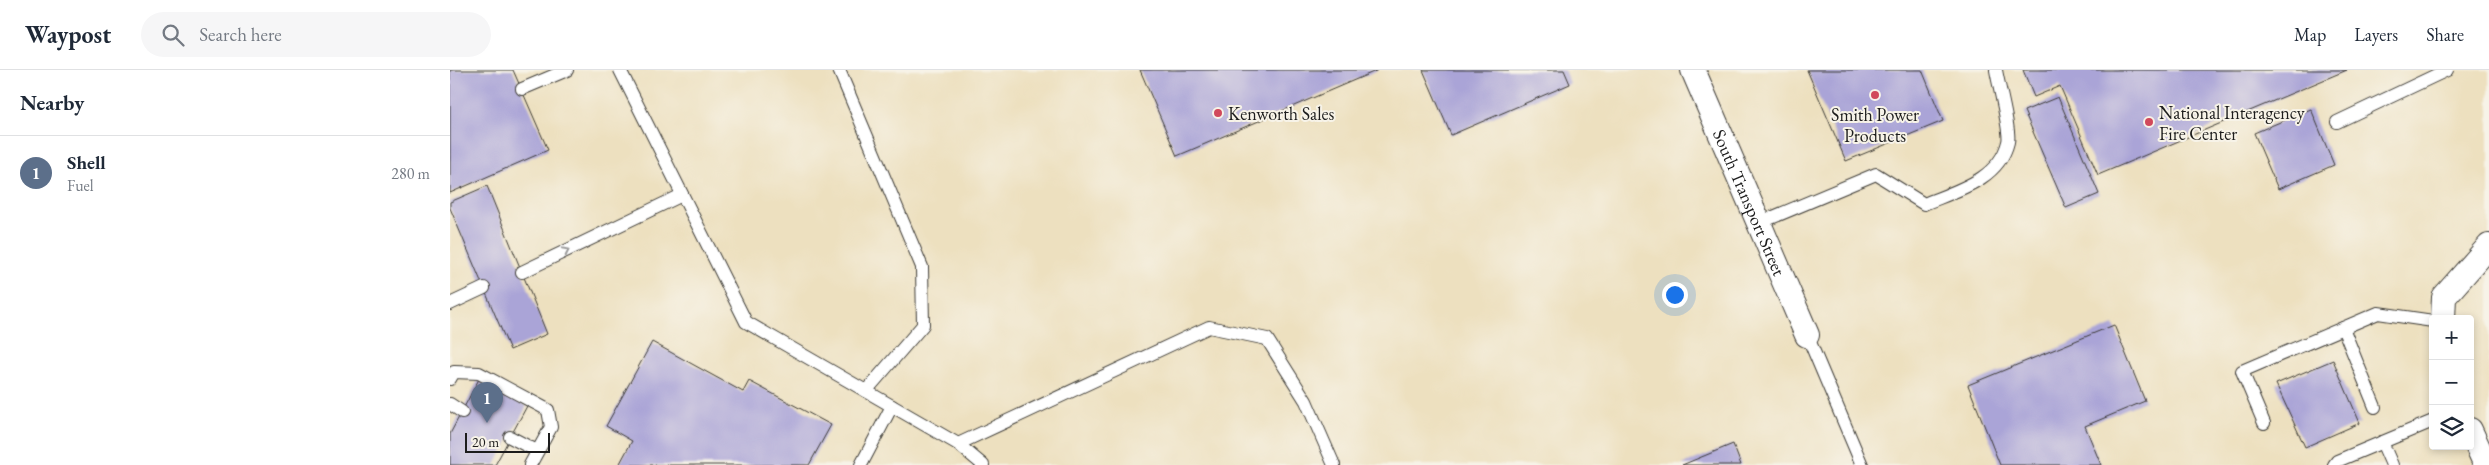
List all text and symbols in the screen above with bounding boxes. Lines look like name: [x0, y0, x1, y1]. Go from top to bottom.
search box: [141, 12, 491, 57]
text: Waypost: [25, 19, 111, 50]
icon: search: [159, 21, 187, 49]
text: Search here: [199, 22, 282, 47]
text: Map: [2294, 23, 2326, 46]
text: Layers: [2354, 23, 2398, 46]
text: Share: [2426, 23, 2464, 46]
text: Nearby: [20, 89, 84, 116]
marker: Smith Power Products: [1869, 89, 1881, 101]
place label: National Interagency Fire Center: [2159, 101, 2305, 145]
place label: Kenworth Sales: [1228, 102, 1335, 125]
place label: Smith Power Products: [1831, 103, 1919, 147]
marker: Kenworth Sales: [1212, 107, 1224, 119]
marker: National Interagency Fire Center: [2143, 116, 2155, 128]
street label: South Transport Street: [1708, 125, 1792, 279]
text: Shell: [67, 150, 106, 175]
text: 1: [32, 163, 40, 184]
text: 280 m: [391, 163, 430, 184]
text: Fuel: [67, 175, 94, 196]
one-way arrow: [561, 246, 570, 257]
your location: [1662, 282, 1688, 308]
map controls: [2429, 315, 2474, 450]
button: +: [2429, 315, 2474, 360]
button: −: [2429, 360, 2474, 405]
pin: 1: [471, 382, 503, 423]
button: layers: [2429, 405, 2474, 450]
scale bar: [465, 430, 550, 453]
text: 20 m: [472, 433, 499, 451]

